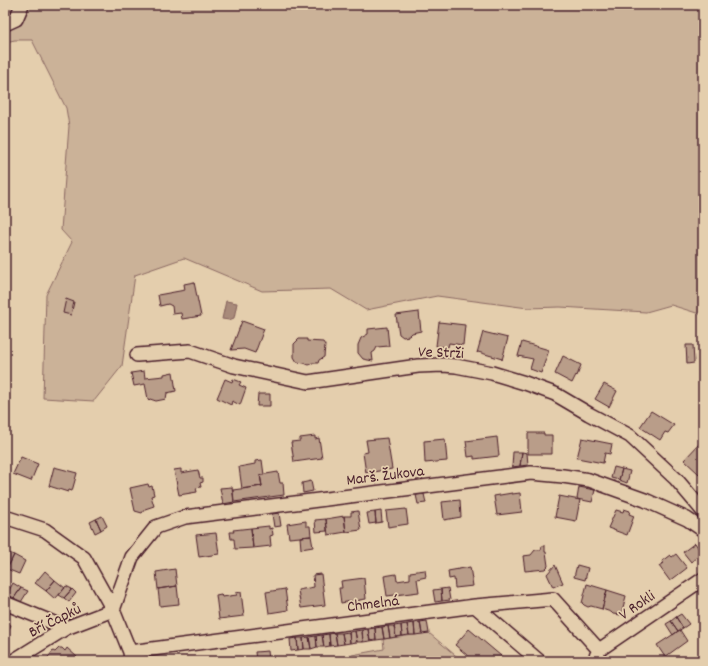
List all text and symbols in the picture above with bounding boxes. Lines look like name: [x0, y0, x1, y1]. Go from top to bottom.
street label: Ve Strži: [418, 341, 464, 366]
street label: Marš. Žukova: [345, 460, 426, 493]
street label: V Rokli: [615, 585, 660, 627]
street label: Chmelná: [346, 590, 401, 619]
street label: Bří Čapků: [25, 598, 86, 644]

